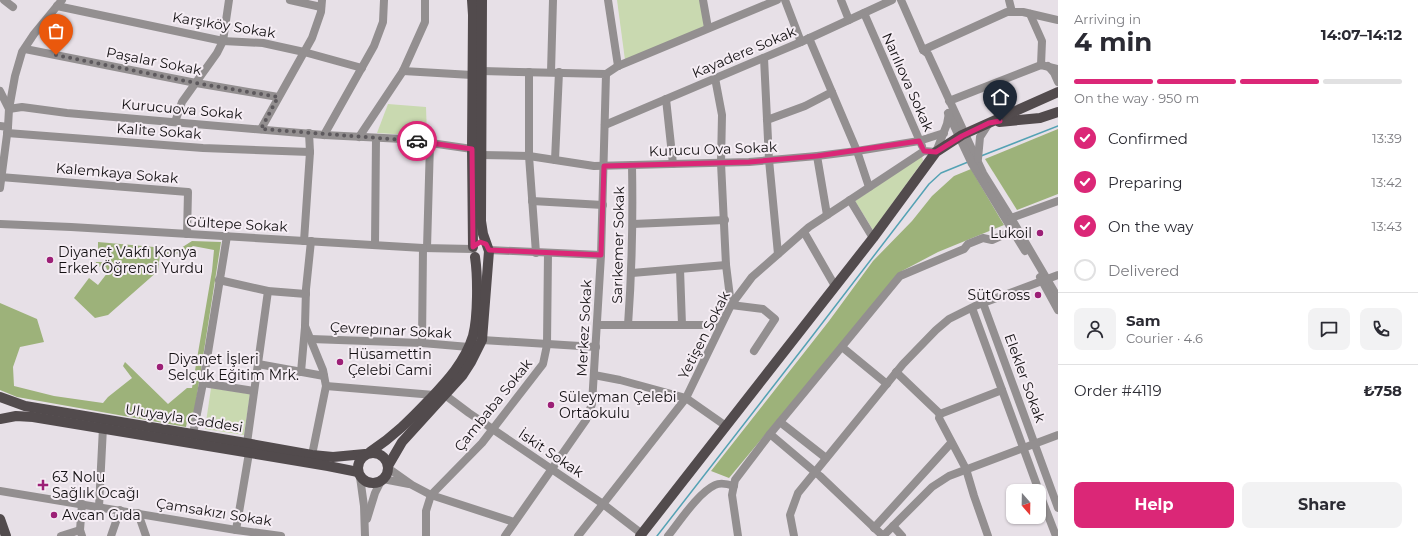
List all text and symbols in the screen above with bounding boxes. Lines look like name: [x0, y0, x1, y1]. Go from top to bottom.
street label: Karşıköy Sokak: [171, 8, 278, 42]
text: Arriving in: [1074, 11, 1141, 27]
pin: [39, 14, 73, 55]
icon: bag: [45, 20, 67, 42]
street label: Kayadere Sokak: [689, 22, 799, 82]
text: 14:07–14:12: [1321, 25, 1402, 44]
text: 4 min: [1074, 26, 1152, 58]
street label: Narılıova Sokak: [878, 30, 938, 135]
street label: Paşalar Sokak: [105, 43, 204, 79]
pin: [983, 80, 1017, 121]
icon: home: [989, 86, 1011, 108]
text: On the way · 950 m: [1074, 90, 1199, 106]
street label: Kurucuova Sokak: [121, 95, 244, 123]
street label: Kalite Sokak: [116, 119, 203, 143]
courier: [397, 121, 437, 161]
icon: check: [1074, 127, 1096, 149]
text: Confirmed: [1108, 129, 1188, 148]
icon: car: [406, 130, 428, 152]
text: 13:39: [1372, 130, 1402, 146]
street label: Kurucu Ova Sokak: [649, 138, 778, 160]
street label: Kalemkaya Sokak: [55, 159, 180, 187]
icon: check: [1074, 171, 1096, 193]
text: Preparing: [1108, 173, 1183, 192]
text: 13:42: [1371, 174, 1402, 190]
street label: Sarıkemer Sokak: [608, 185, 628, 304]
street label: Gültepe Sokak: [186, 212, 289, 236]
icon: check: [1074, 215, 1096, 237]
text: On the way: [1108, 217, 1193, 236]
text: 13:43: [1371, 218, 1402, 234]
place label: Lukoil: [990, 224, 1032, 242]
marker: Lukoil: [1035, 228, 1045, 238]
place label: Diyanet Vakfı Konya Erkek Öğrenci Yurdu: [58, 243, 204, 277]
marker: Diyanet Vakfı Konya Erkek Öğrenci Yurdu: [45, 255, 55, 265]
text: Delivered: [1108, 261, 1180, 280]
street label: Merkez Sokak: [572, 279, 596, 377]
place label: SütGross: [968, 286, 1030, 304]
street label: Yetişen Sokak: [674, 287, 734, 382]
marker: SütGross: [1033, 290, 1043, 300]
button: person: [1074, 308, 1116, 350]
button: chat: [1308, 308, 1350, 350]
button: phone: [1360, 308, 1402, 350]
text: Sam: [1126, 311, 1161, 330]
street label: Çevrepınar Sokak: [330, 318, 453, 342]
text: Courier · 4.6: [1126, 330, 1203, 346]
street label: Elekler Sokak: [1001, 331, 1050, 426]
place label: Hüsamettin Çelebi Cami: [348, 345, 432, 379]
place label: Diyanet İşleri Selçuk Eğitim Mrk.: [168, 350, 299, 384]
street label: Çambaba Sokak: [450, 354, 536, 455]
marker: Hüsamettin Çelebi Cami: [335, 357, 345, 367]
marker: Diyanet İşleri Selçuk Eğitim Mrk.: [155, 362, 165, 372]
text: Order #4119: [1074, 381, 1162, 400]
text: ₺758: [1364, 381, 1402, 400]
place label: Süleyman Çelebi Ortaokulu: [559, 388, 677, 422]
street label: Uluyayla Caddesi: [124, 400, 244, 436]
marker: Süleyman Çelebi Ortaokulu: [546, 400, 556, 410]
street label: İskit Sokak: [515, 425, 588, 482]
place label: 63 Nolu Sağlık Ocağı: [52, 468, 139, 502]
marker: 63 Nolu Sağlık Ocağı: [37, 479, 49, 491]
button: Help: [1074, 482, 1234, 528]
button: Share: [1242, 482, 1402, 528]
north arrow: [1006, 484, 1046, 524]
map controls: [1006, 484, 1046, 524]
street label: Çamsakızı Sokak: [155, 494, 274, 530]
place label: Avcan Gıda: [62, 506, 141, 524]
marker: Avcan Gıda: [49, 510, 59, 520]

